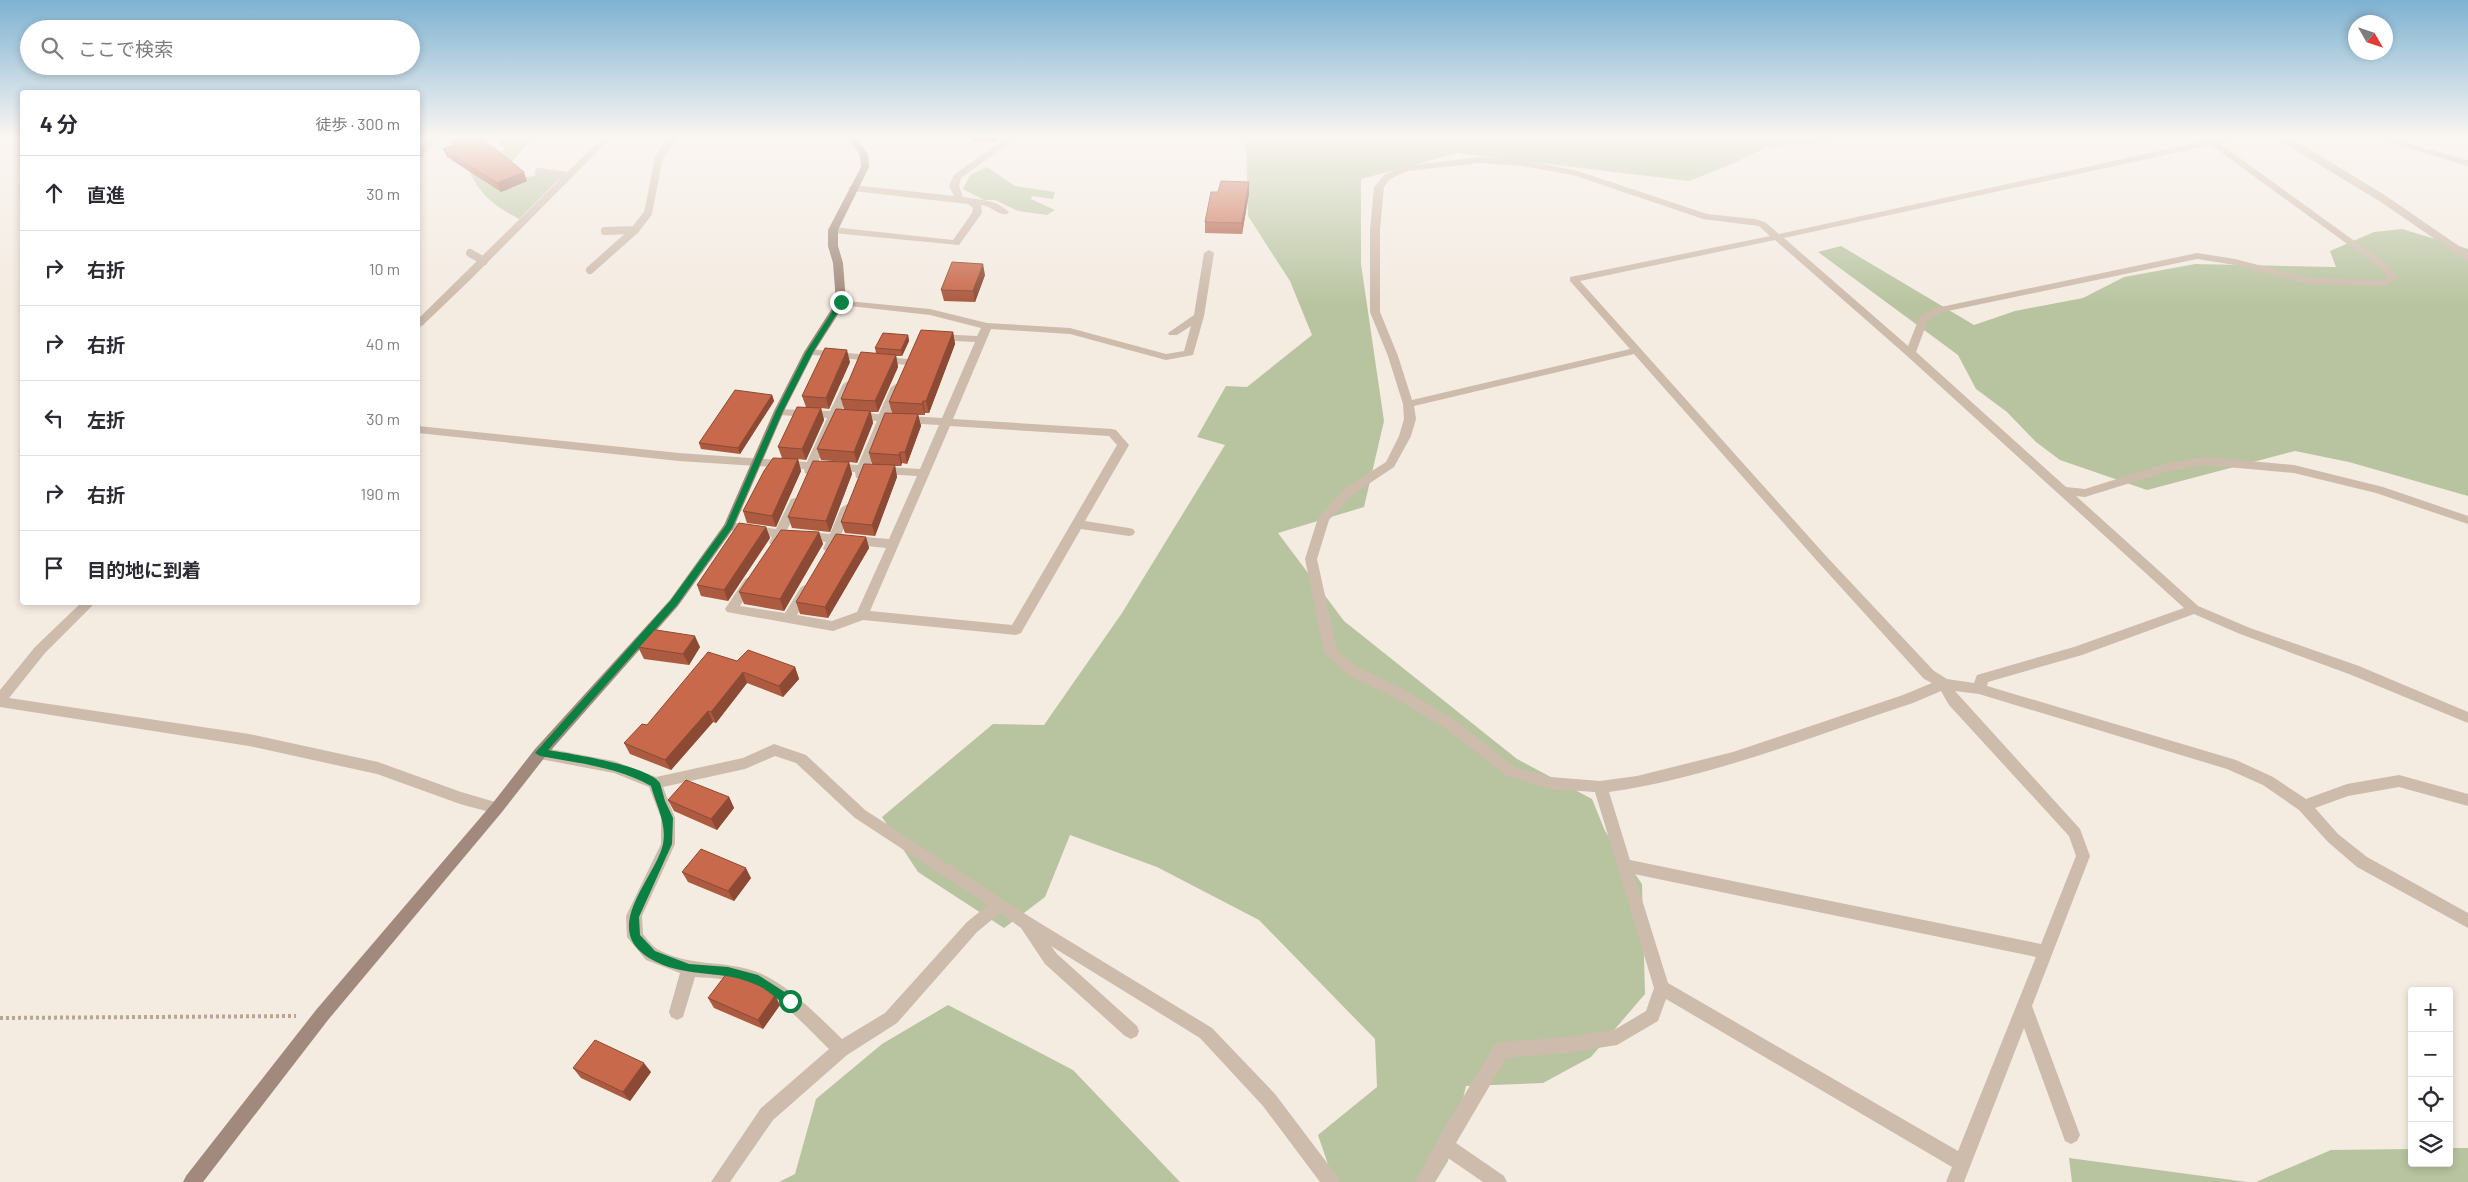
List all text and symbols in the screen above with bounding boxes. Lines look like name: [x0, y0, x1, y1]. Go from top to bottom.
north arrow: [2348, 15, 2393, 60]
search box: [20, 20, 420, 75]
icon: search: [38, 34, 66, 62]
text: ここで検索: [78, 37, 173, 60]
text: 4 分: [40, 111, 78, 136]
text: 徒歩 · 300 m: [315, 114, 400, 133]
icon: ahead: [40, 179, 68, 207]
text: 直進: [87, 183, 125, 206]
text: 30 m: [366, 184, 400, 203]
icon: right: [40, 254, 68, 282]
text: 右折: [87, 258, 125, 281]
text: 10 m: [369, 259, 400, 278]
route end: [830, 291, 853, 314]
icon: right: [40, 329, 68, 357]
text: 右折: [87, 333, 125, 356]
text: 40 m: [366, 334, 400, 353]
icon: left: [40, 404, 68, 432]
text: 左折: [87, 408, 125, 431]
text: 30 m: [366, 409, 400, 428]
icon: right: [40, 479, 68, 507]
text: 右折: [87, 483, 125, 506]
text: 190 m: [361, 484, 400, 503]
icon: arrive: [40, 554, 68, 582]
text: 目的地に到着: [87, 558, 201, 581]
map controls: [2408, 987, 2453, 1167]
button: +: [2408, 987, 2453, 1032]
route start: [779, 990, 802, 1013]
button: −: [2408, 1032, 2453, 1077]
button: locate: [2408, 1077, 2453, 1122]
button: layers: [2408, 1122, 2453, 1167]

